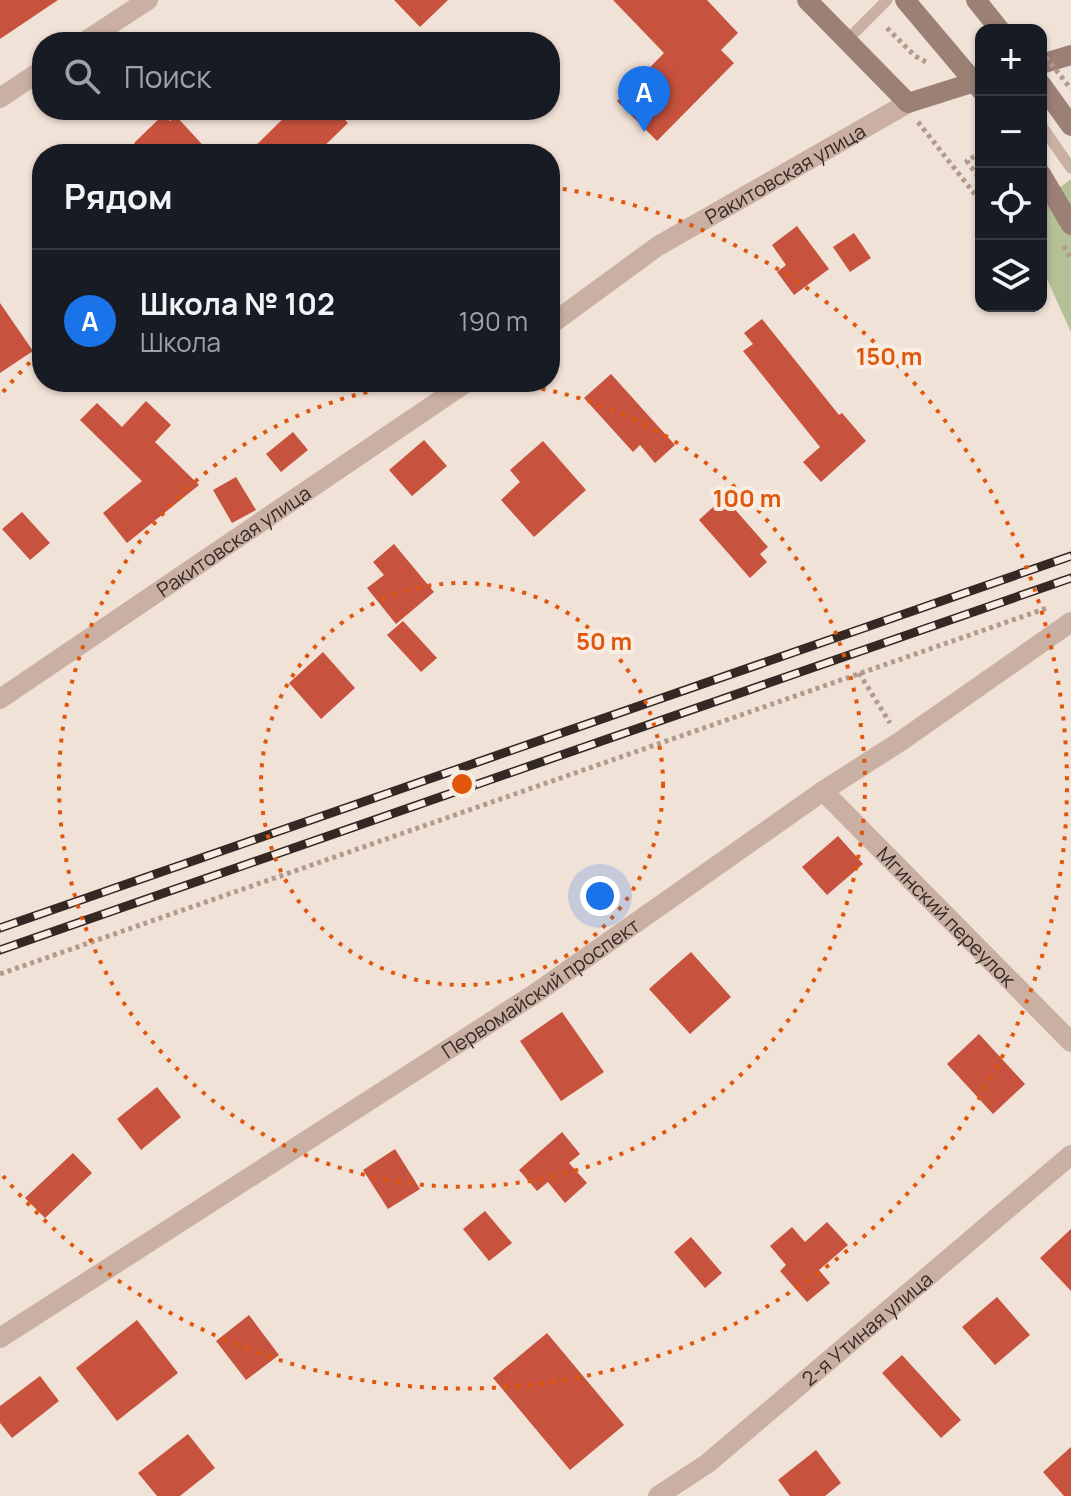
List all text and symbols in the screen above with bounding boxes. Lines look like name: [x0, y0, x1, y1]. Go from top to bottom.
map controls: [975, 24, 1047, 312]
button: +: [975, 24, 1047, 96]
search box: [32, 32, 560, 120]
icon: search: [60, 54, 104, 98]
text: Поиск: [124, 56, 211, 97]
pin: A: [618, 66, 670, 132]
button: −: [975, 96, 1047, 168]
street label: Ракитовская улица: [700, 117, 870, 230]
button: locate: [975, 168, 1047, 240]
text: Рядом: [64, 173, 173, 219]
button: layers: [975, 240, 1047, 312]
text: Школа № 102: [140, 283, 335, 324]
text: A: [81, 303, 99, 339]
text: 190 m: [459, 303, 528, 339]
text: Школа: [140, 324, 221, 360]
text: 150 m: [856, 339, 922, 372]
street label: Ракитовская улица: [151, 479, 316, 603]
text: 100 m: [713, 481, 781, 514]
text: 50 m: [576, 624, 632, 657]
centre of rings: [448, 770, 476, 798]
street label: Мгинский переулок: [871, 840, 1023, 993]
your location: [580, 876, 620, 916]
street label: Первомайский проспект: [436, 911, 645, 1064]
street label: 2-я Утиная улица: [796, 1265, 938, 1392]

